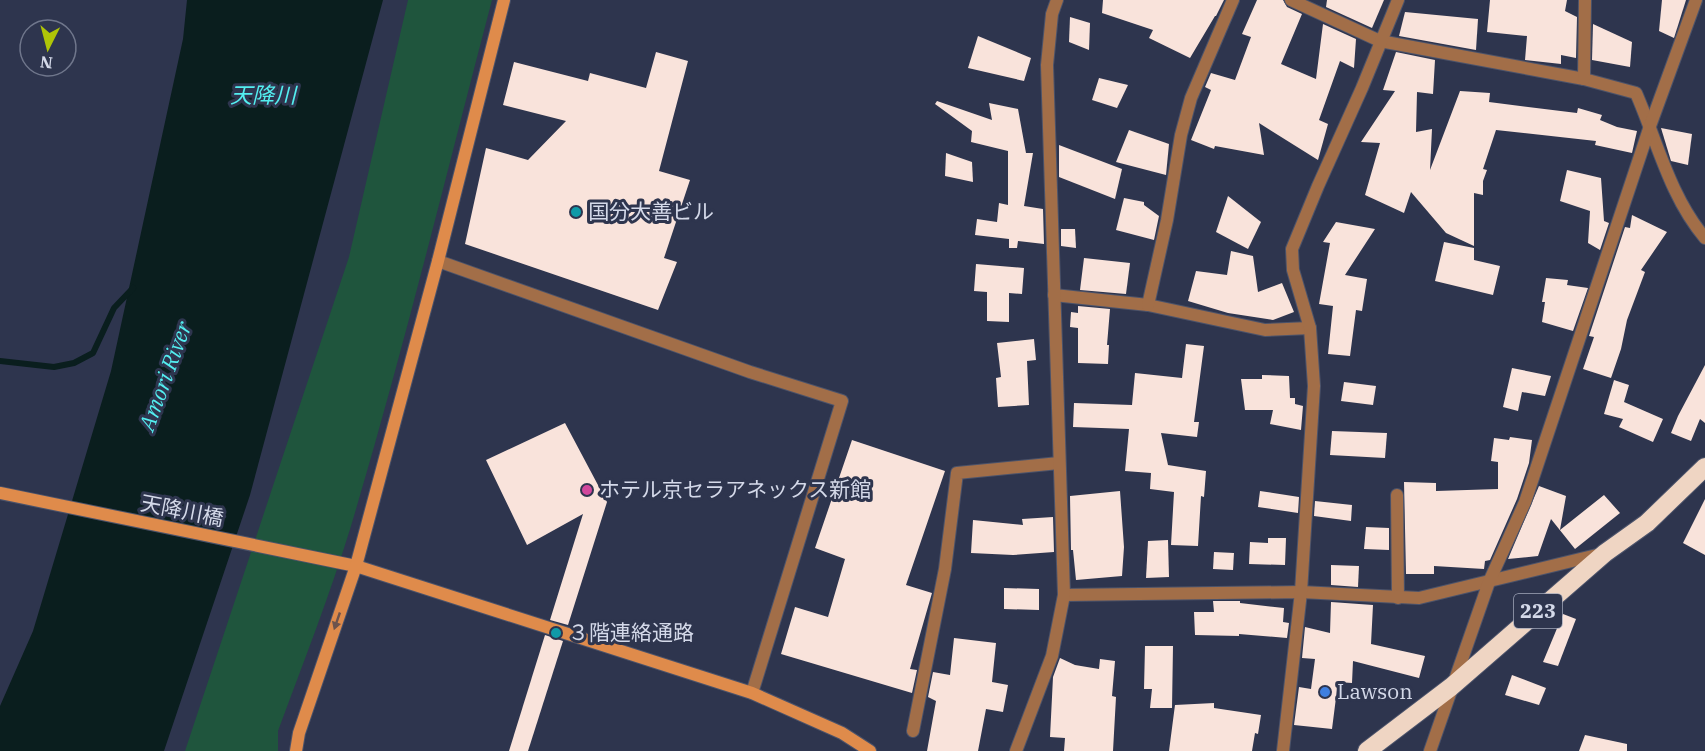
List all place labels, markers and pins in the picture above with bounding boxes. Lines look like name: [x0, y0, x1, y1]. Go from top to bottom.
place label: 国分大善ビル: [588, 197, 714, 225]
marker: 国分大善ビル: [569, 205, 583, 219]
place label: ホテル京セラアネックス新館: [599, 475, 871, 503]
marker: ホテル京セラアネックス新館: [580, 483, 594, 497]
place label: ３階連絡通路: [568, 618, 694, 646]
marker: ３階連絡通路: [549, 626, 563, 640]
place label: Lawson: [1337, 677, 1413, 705]
marker: Lawson: [1318, 685, 1332, 699]

